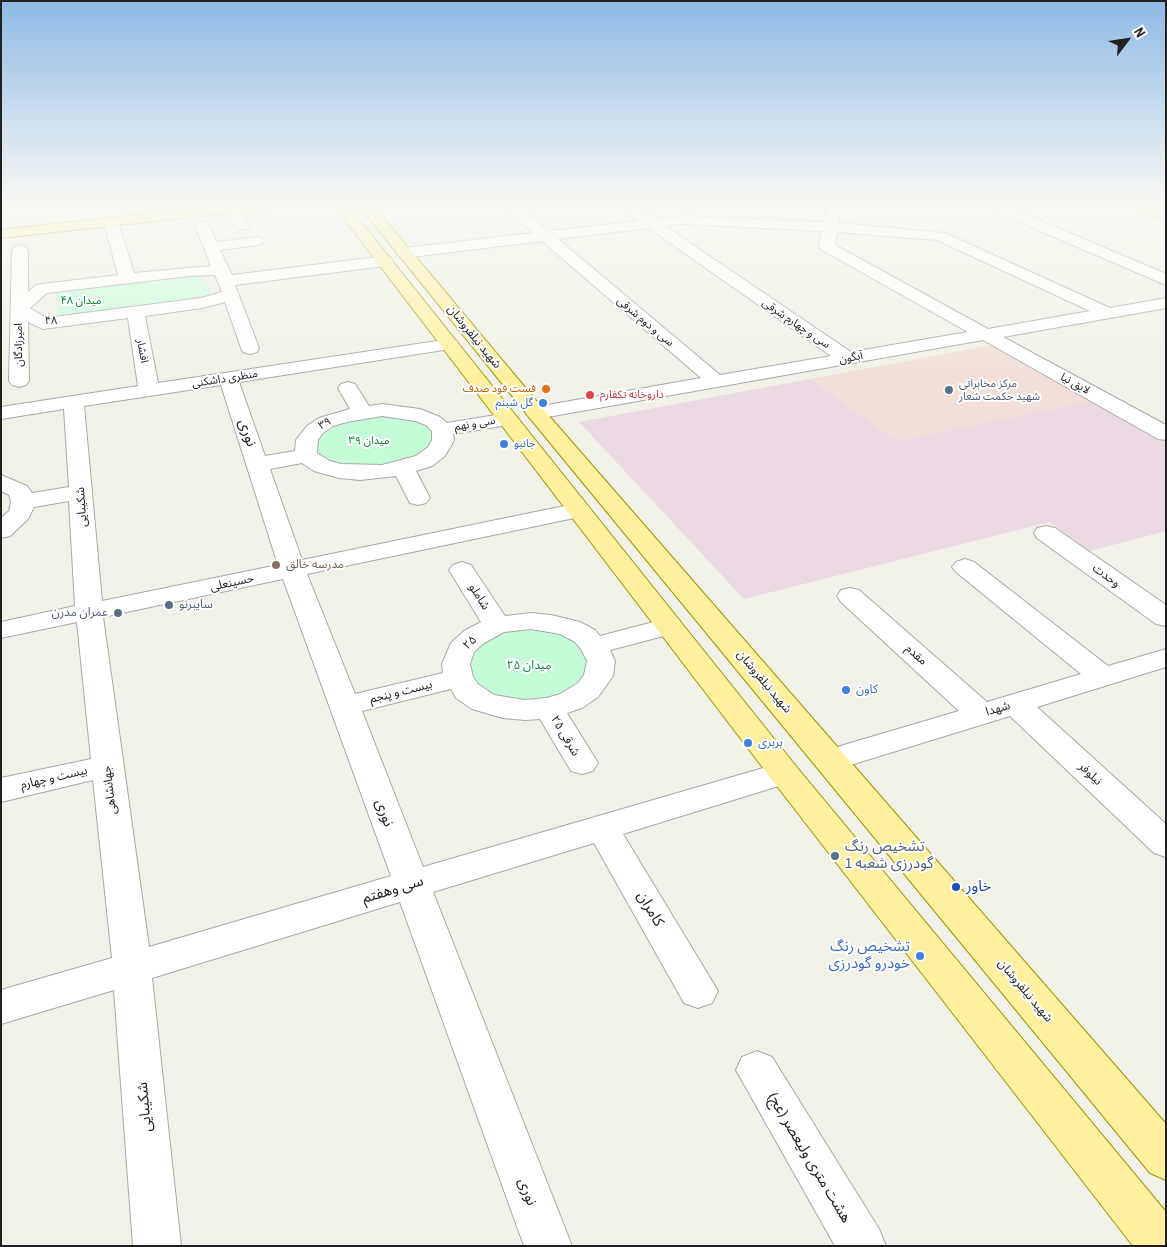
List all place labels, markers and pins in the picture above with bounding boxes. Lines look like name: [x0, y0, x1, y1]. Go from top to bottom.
place label: مرکز مخابراتی شهید حکمت شعار: [959, 377, 1040, 403]
place label: فست فود صدف: [463, 382, 536, 396]
marker: فست فود صدف: [540, 383, 552, 395]
marker: مرکز مخابراتی شهید حکمت شعار: [943, 384, 955, 396]
place label: داروخانه تکفارم: [600, 388, 664, 402]
marker: داروخانه تکفارم: [584, 389, 596, 401]
place label: گل شبنم: [496, 396, 533, 410]
marker: گل شبنم: [537, 397, 549, 409]
place label: جانبو: [514, 437, 536, 451]
marker: جانبو: [498, 438, 510, 450]
place label: مدرسه خالق: [286, 558, 344, 572]
marker: مدرسه خالق: [270, 559, 282, 571]
place label: سایبرنو: [179, 598, 213, 612]
marker: سایبرنو: [163, 599, 175, 611]
place label: عمران مدرن: [51, 606, 108, 620]
marker: عمران مدرن: [112, 607, 124, 619]
place label: کاون: [856, 683, 878, 697]
marker: کاون: [840, 684, 852, 696]
place label: بربری: [758, 736, 783, 750]
marker: بربری: [742, 737, 754, 749]
place label: تشخیص رنگ گودرزی شعبه 1: [845, 838, 934, 873]
marker: تشخیص رنگ گودرزی شعبه 1: [829, 850, 841, 862]
place label: خاور: [966, 878, 991, 896]
marker: خاور: [950, 881, 962, 893]
place label: تشخیص رنگ خودرو گودرزی: [828, 938, 910, 973]
marker: تشخیص رنگ خودرو گودرزی: [914, 950, 926, 962]

